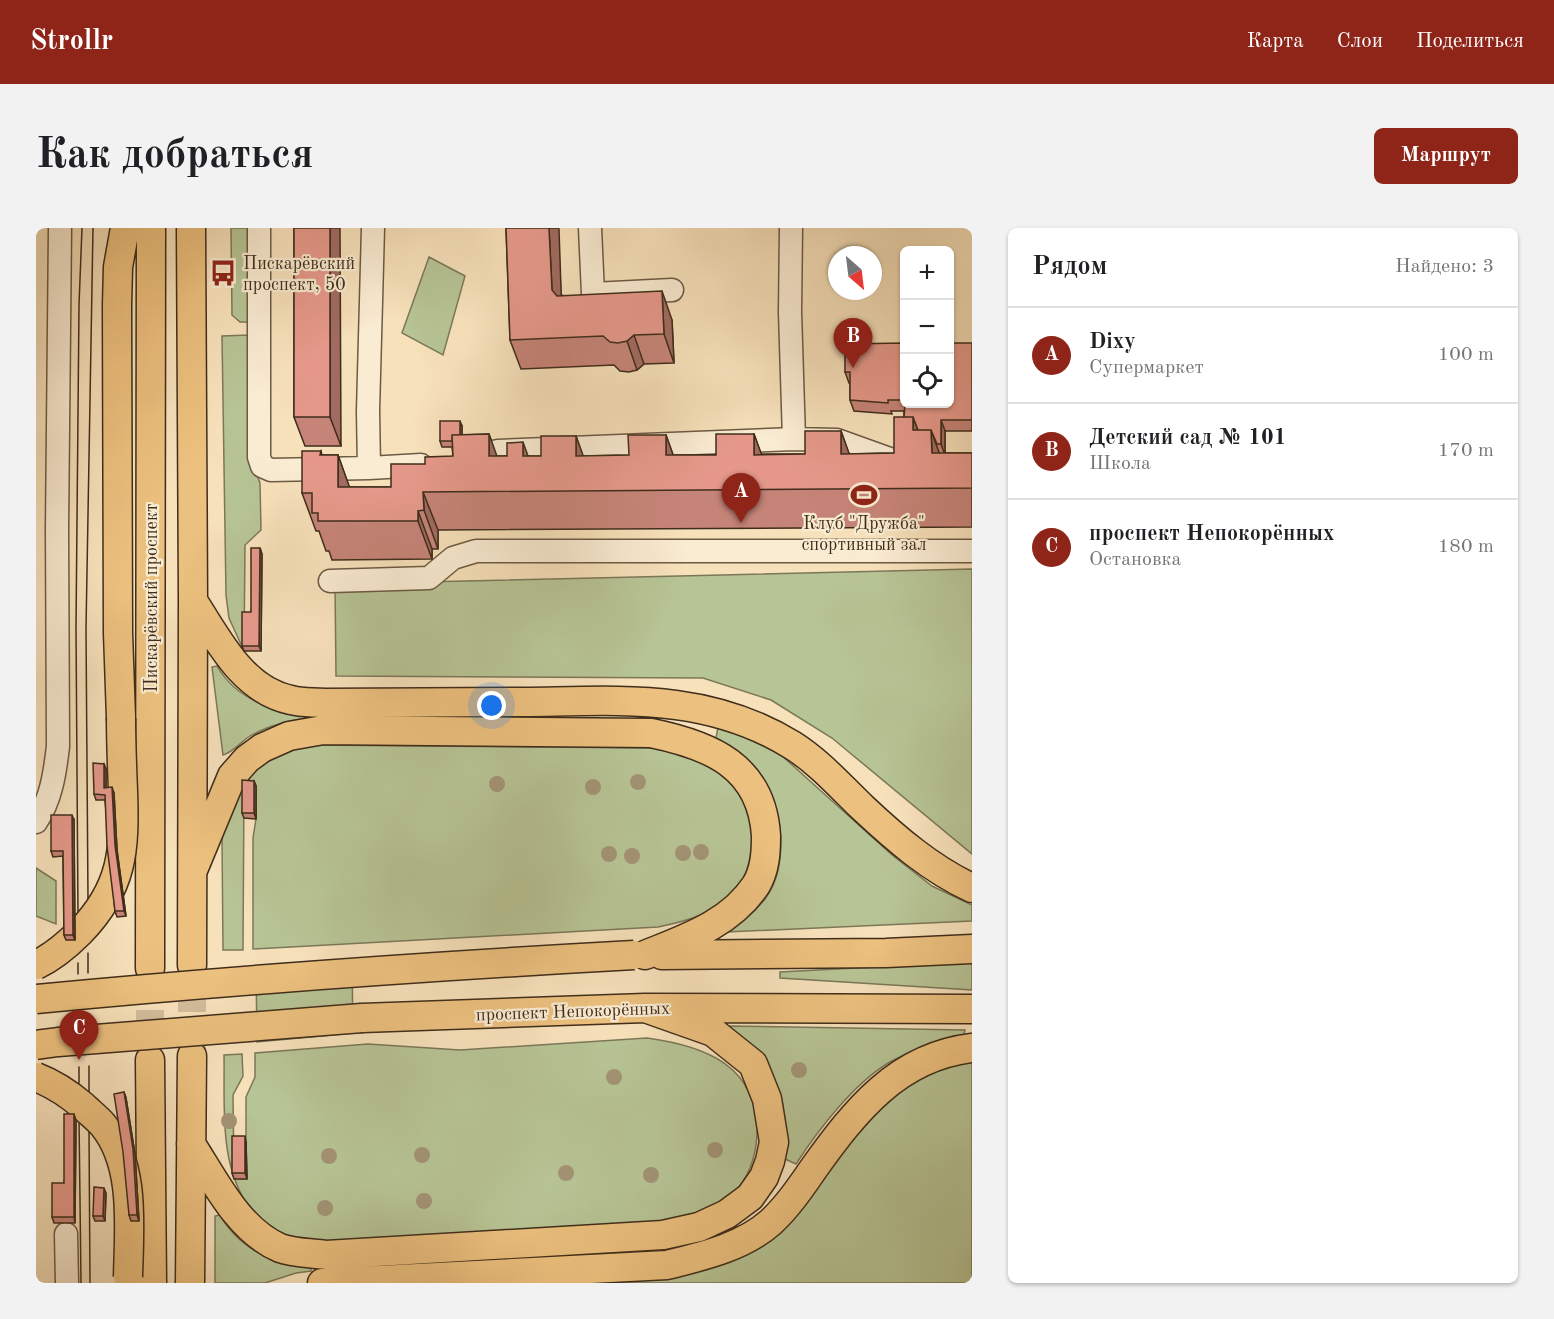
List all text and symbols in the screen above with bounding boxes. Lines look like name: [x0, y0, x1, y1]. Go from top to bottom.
text: Strollr: [30, 28, 113, 56]
text: Карта: [1247, 31, 1304, 52]
text: Слои: [1337, 31, 1383, 52]
text: Поделиться: [1416, 31, 1524, 52]
button: Маршрут: [1374, 128, 1518, 184]
text: Как добраться: [36, 135, 313, 177]
north arrow: [828, 246, 882, 300]
map controls: [900, 246, 954, 408]
button: +: [900, 246, 954, 300]
text: Рядом: [1032, 254, 1107, 280]
place label: Пискарёвский проспект, 50: [243, 255, 355, 294]
text: Найдено: 3: [1395, 257, 1494, 277]
bus stop icon: Пискарёвский проспект, 50: [208, 258, 238, 288]
button: −: [900, 300, 954, 354]
pin: B: [834, 318, 872, 368]
text: Dixy: [1089, 331, 1136, 353]
text: A: [1044, 345, 1059, 365]
text: 100 m: [1438, 345, 1494, 365]
button: locate: [900, 354, 954, 408]
text: Супермаркет: [1089, 358, 1204, 378]
text: Детский сад № 101: [1089, 427, 1286, 449]
text: B: [1044, 441, 1059, 461]
text: 170 m: [1438, 441, 1494, 461]
text: Школа: [1089, 454, 1151, 474]
pin: A: [722, 474, 760, 523]
sports icon: Клуб "Дружба" спортивный зал: [849, 480, 879, 510]
street label: Пискарёвский проспект: [143, 504, 161, 692]
place label: Клуб "Дружба" спортивный зал: [801, 515, 927, 554]
text: проспект Непокорённых: [1089, 523, 1334, 545]
text: C: [1045, 537, 1058, 557]
text: 180 m: [1438, 537, 1494, 557]
text: Остановка: [1089, 550, 1181, 570]
your location: [477, 691, 506, 720]
street label: проспект Непокорённых: [476, 1000, 671, 1024]
pin: C: [60, 1010, 99, 1060]

